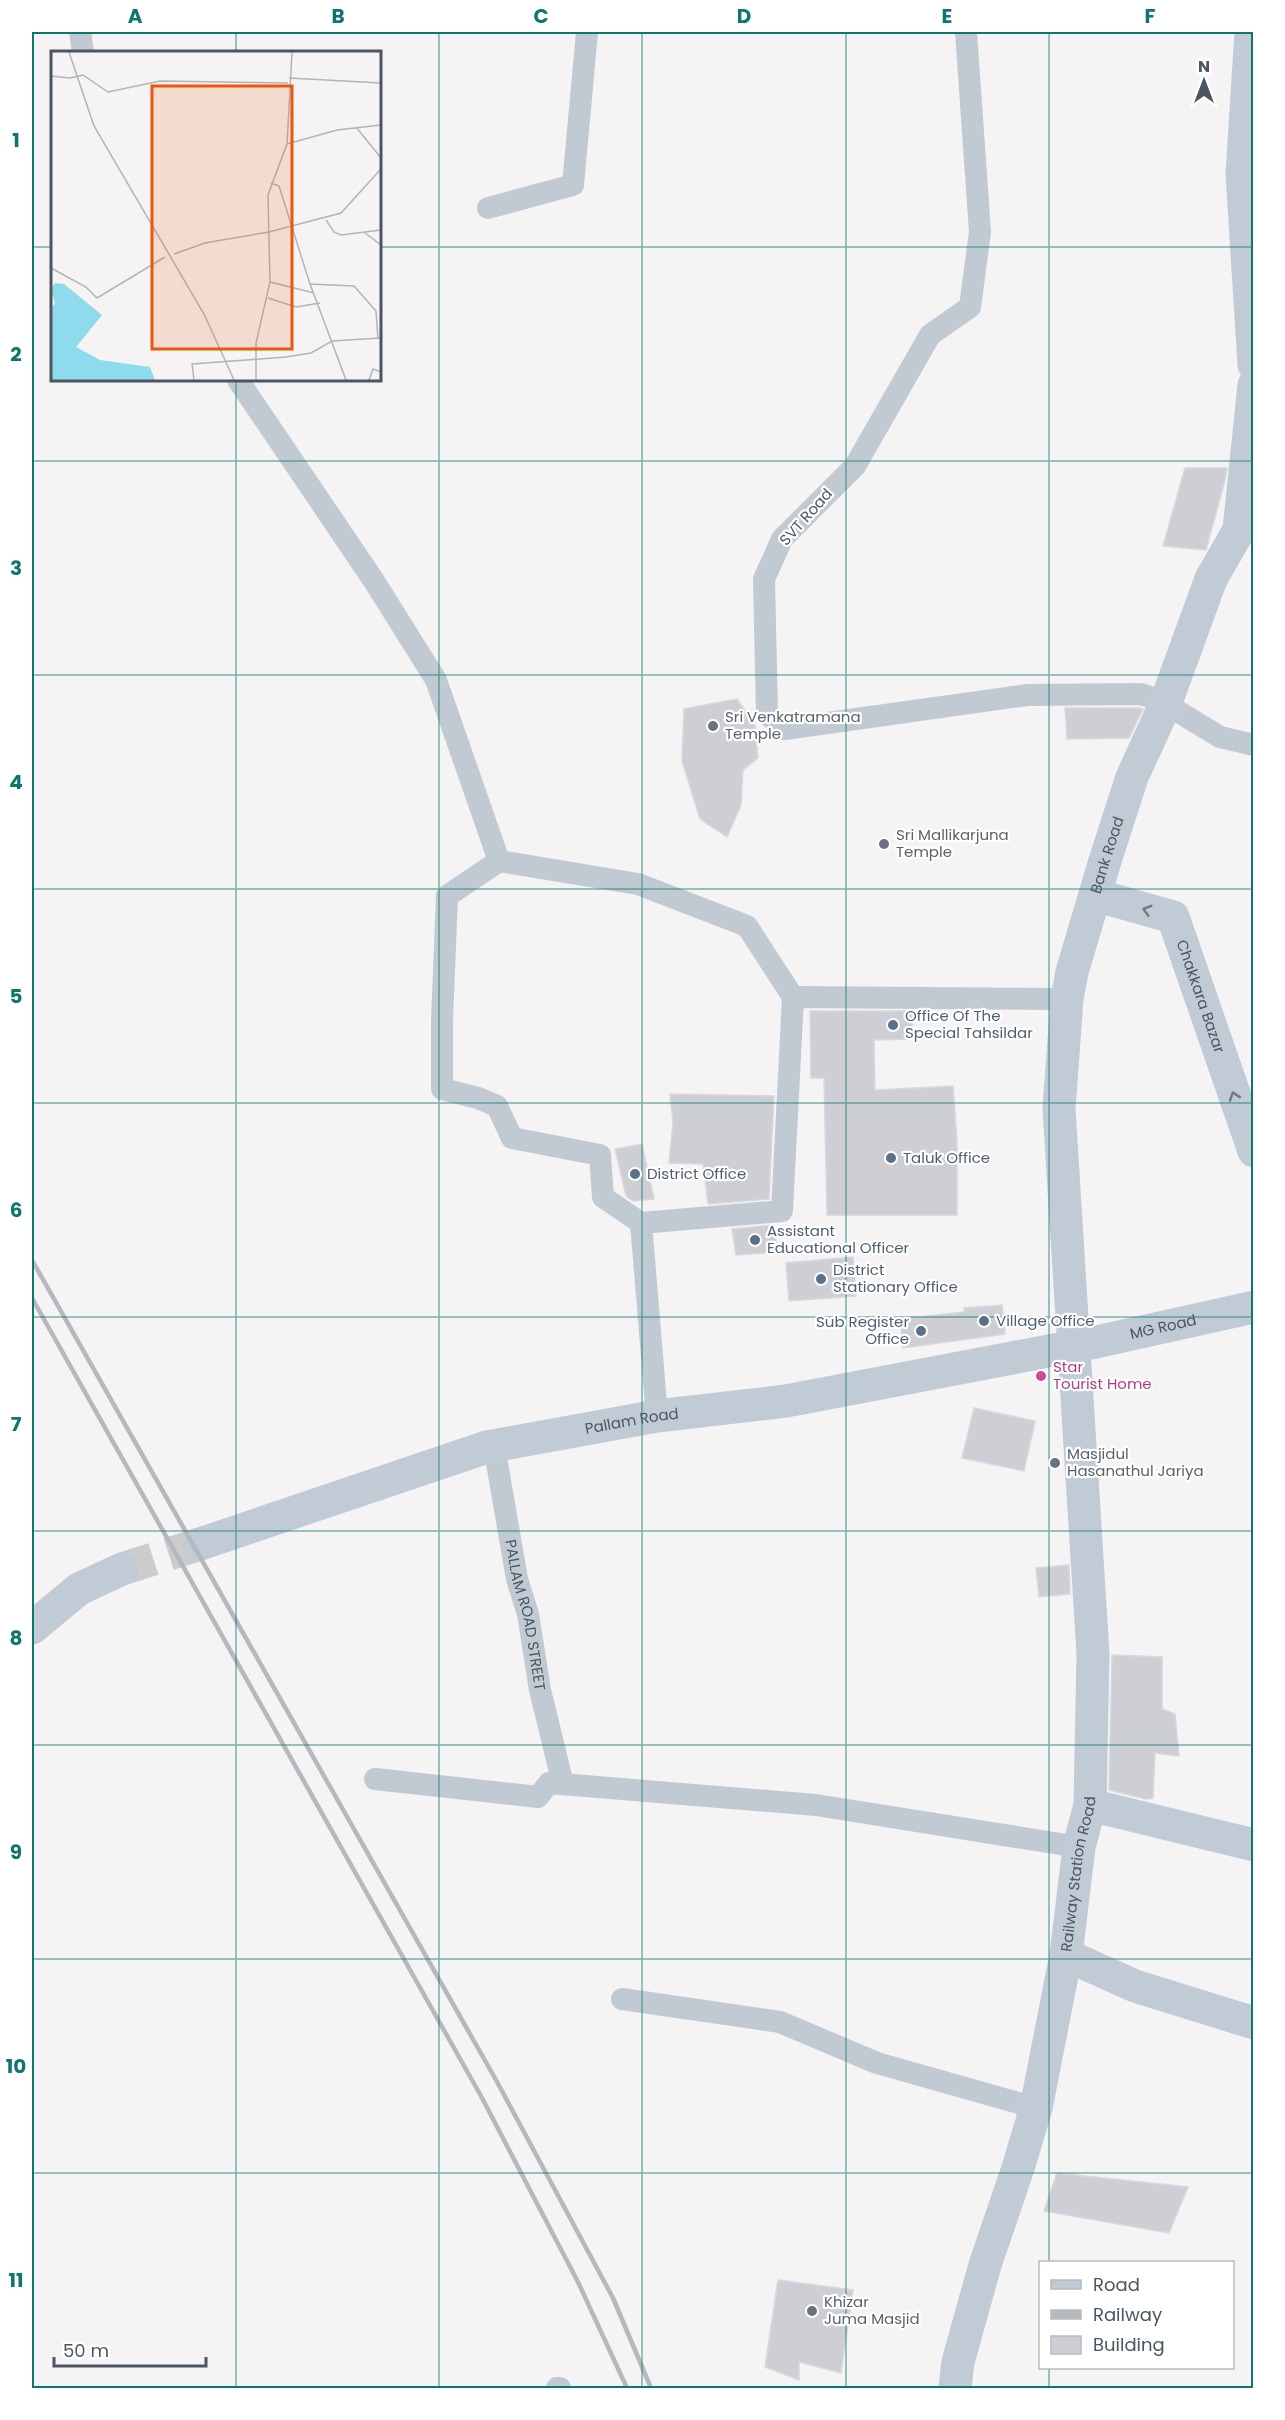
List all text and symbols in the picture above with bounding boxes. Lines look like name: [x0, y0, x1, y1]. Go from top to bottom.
text: A: [128, 2, 143, 30]
text: B: [331, 2, 345, 30]
text: C: [533, 2, 549, 30]
text: D: [737, 2, 751, 30]
text: E: [942, 2, 952, 30]
text: F: [1145, 2, 1156, 30]
inset map: [51, 51, 381, 381]
north arrow: [1174, 51, 1234, 111]
text: N: [1198, 55, 1210, 78]
text: 1: [12, 126, 20, 154]
text: 2: [10, 340, 22, 368]
street label: SVT Road: [774, 484, 837, 550]
text: 3: [10, 554, 22, 582]
place label: Sri Venkatramana Temple: [725, 706, 861, 744]
marker: Sri Venkatramana Temple: [706, 719, 720, 733]
text: 4: [9, 768, 23, 796]
street label: Bank Road: [1085, 814, 1129, 896]
place label: Sri Mallikarjuna Temple: [896, 824, 1009, 862]
marker: Sri Mallikarjuna Temple: [877, 837, 891, 851]
one-way arrow: [1142, 904, 1152, 917]
street label: Chakkara Bazar: [1172, 937, 1230, 1056]
text: 5: [10, 982, 23, 1010]
place label: Office Of The Special Tahsildar: [905, 1005, 1033, 1043]
marker: Office Of The Special Tahsildar: [886, 1018, 900, 1032]
one-way arrow: [1229, 1091, 1242, 1101]
place label: Taluk Office: [903, 1147, 990, 1168]
marker: Taluk Office: [884, 1151, 898, 1165]
place label: District Office: [647, 1163, 746, 1184]
marker: District Office: [628, 1167, 642, 1181]
text: 6: [10, 1196, 22, 1224]
place label: Assistant Educational Officer: [767, 1220, 910, 1258]
marker: Assistant Educational Officer: [748, 1233, 762, 1247]
place label: District Stationary Office: [833, 1259, 958, 1297]
marker: District Stationary Office: [814, 1272, 828, 1286]
street label: MG Road: [1128, 1309, 1198, 1344]
place label: Village Office: [996, 1310, 1095, 1331]
place label: Sub Register Office: [816, 1311, 909, 1349]
marker: Village Office: [977, 1314, 991, 1328]
marker: Sub Register Office: [914, 1324, 928, 1338]
place label: Star Tourist Home: [1053, 1356, 1152, 1394]
marker: Star Tourist Home: [1034, 1369, 1048, 1383]
street label: Pallam Road: [583, 1403, 680, 1439]
text: 7: [11, 1410, 22, 1438]
place label: Masjidul Hasanathul Jariya: [1067, 1443, 1204, 1481]
marker: Masjidul Hasanathul Jariya: [1048, 1456, 1062, 1470]
street label: PALLAM ROAD STREET: [500, 1538, 551, 1692]
text: 8: [10, 1624, 22, 1652]
street label: Railway Station Road: [1055, 1796, 1100, 1953]
text: 9: [10, 1838, 22, 1866]
text: 10: [6, 2052, 26, 2080]
legend: [1039, 2261, 1234, 2369]
text: 11: [8, 2266, 24, 2294]
text: Road: [1093, 2272, 1140, 2297]
place label: Khizar Juma Masjid: [824, 2291, 920, 2329]
text: Railway: [1093, 2302, 1162, 2327]
marker: Khizar Juma Masjid: [805, 2304, 819, 2318]
scale bar: [54, 2330, 206, 2368]
text: Building: [1093, 2332, 1165, 2357]
text: 50 m: [63, 2338, 109, 2363]

